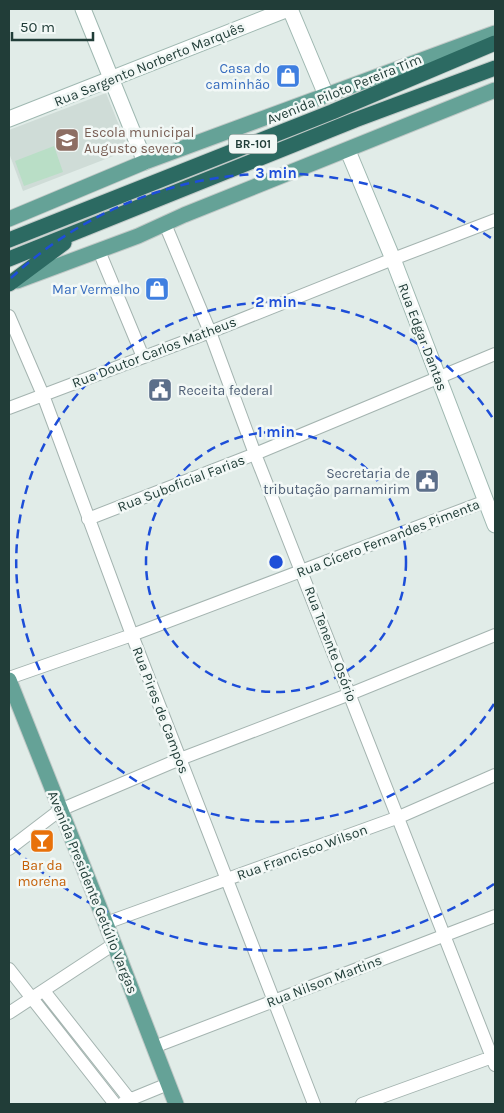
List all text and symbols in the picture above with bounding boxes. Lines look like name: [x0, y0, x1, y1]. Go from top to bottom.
scale bar: [12, 10, 94, 42]
text: 50 m: [20, 18, 55, 36]
street label: Rua Sargento Norberto Marquês: [52, 18, 247, 111]
street label: Avenida Piloto Pereira Tim: [264, 51, 424, 128]
place label: Casa do caminhão: [206, 60, 270, 93]
shop icon: Casa do caminhão: [275, 63, 301, 89]
place label: Escola municipal Augusto severo: [84, 124, 194, 157]
school or university icon: Escola municipal Augusto severo: [54, 127, 80, 153]
road number: BR-101: [229, 134, 277, 154]
text: 3 min: [255, 164, 297, 182]
shop icon: Mar Vermelho: [144, 276, 170, 302]
place label: Mar Vermelho: [52, 281, 140, 298]
street label: Rua Edgar Dantas: [394, 281, 451, 393]
text: 2 min: [255, 293, 297, 311]
street label: Rua Doutor Carlos Matheus: [70, 313, 239, 392]
public building icon: Receita federal: [147, 377, 173, 403]
place label: Receita federal: [178, 382, 273, 399]
text: 1 min: [257, 423, 295, 441]
street label: Rua Suboficial Farias: [115, 451, 247, 516]
place label: Secretaria de tributação parnamirim: [263, 465, 410, 498]
public building icon: Secretaria de tributação parnamirim: [414, 468, 440, 494]
street label: Rua Cícero Fernandes Pimenta: [294, 496, 482, 581]
centre of rings: [267, 553, 285, 571]
street label: Rua Tenente Osório: [301, 584, 360, 704]
street label: Rua Pires de Campos: [129, 644, 193, 776]
street label: Avenida Presidente Getúlio Vargas: [44, 788, 141, 996]
street label: Rua Francisco Wilson: [235, 821, 370, 884]
bar icon: Bar da morena: [29, 828, 55, 854]
place label: Bar da morena: [17, 857, 67, 890]
street label: Rua Nilson Martins: [264, 952, 384, 1011]

